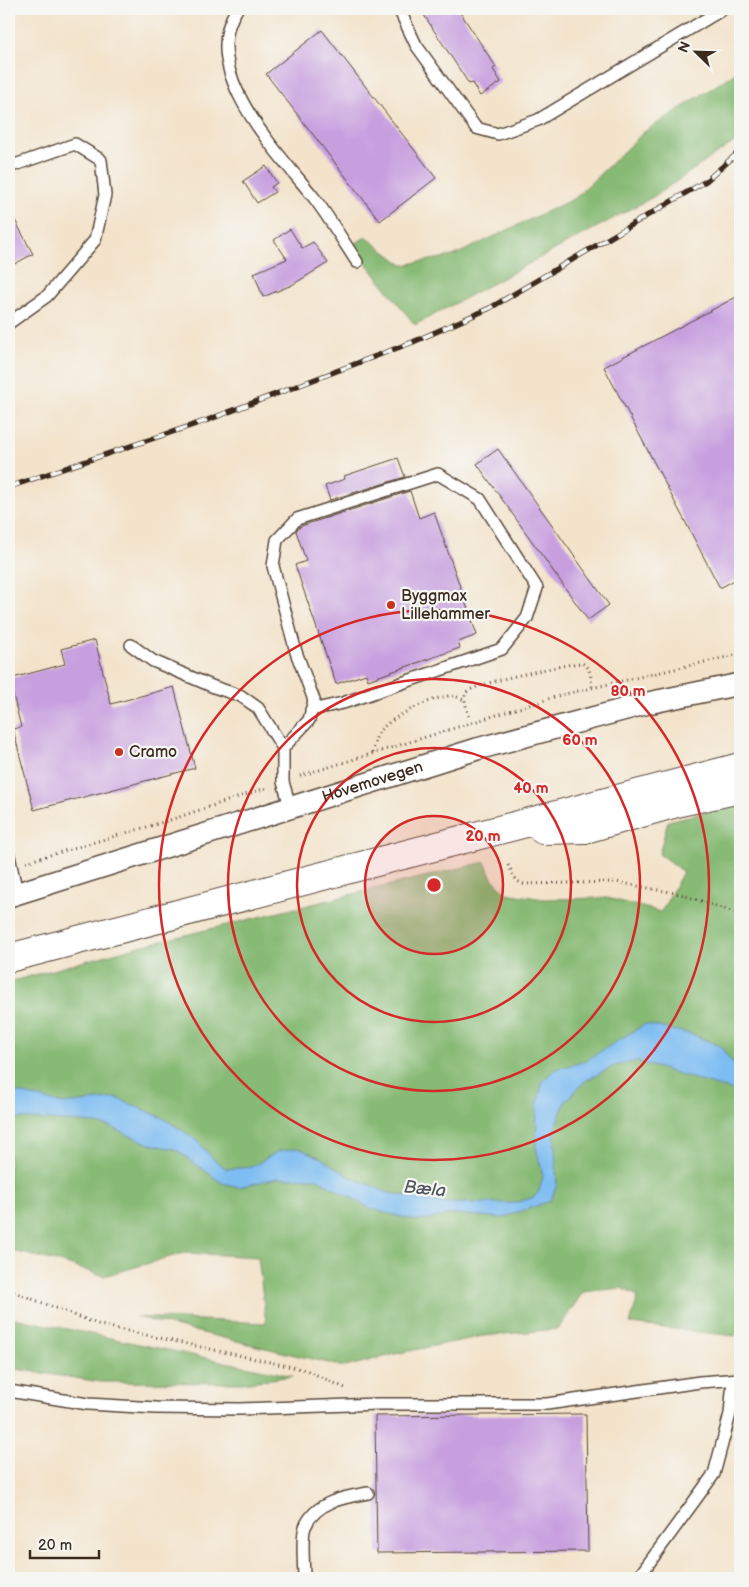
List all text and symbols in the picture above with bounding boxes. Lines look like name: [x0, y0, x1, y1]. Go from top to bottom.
north arrow: [672, 28, 722, 78]
text: N: [675, 39, 694, 55]
place label: Byggmax Lillehammer: [401, 587, 490, 624]
marker: Byggmax Lillehammer: [385, 599, 397, 611]
text: 80 m: [610, 682, 646, 701]
text: 60 m: [562, 731, 598, 750]
place label: Cramo: [129, 743, 177, 762]
marker: Cramo: [113, 746, 125, 758]
street label: Hovemovegen: [320, 757, 425, 807]
text: 40 m: [513, 779, 549, 798]
text: 20 m: [466, 827, 501, 846]
centre of rings: [425, 876, 443, 894]
water label: Bæla: [403, 1176, 447, 1202]
scale bar: [30, 1527, 99, 1559]
text: 20 m: [38, 1536, 72, 1555]

